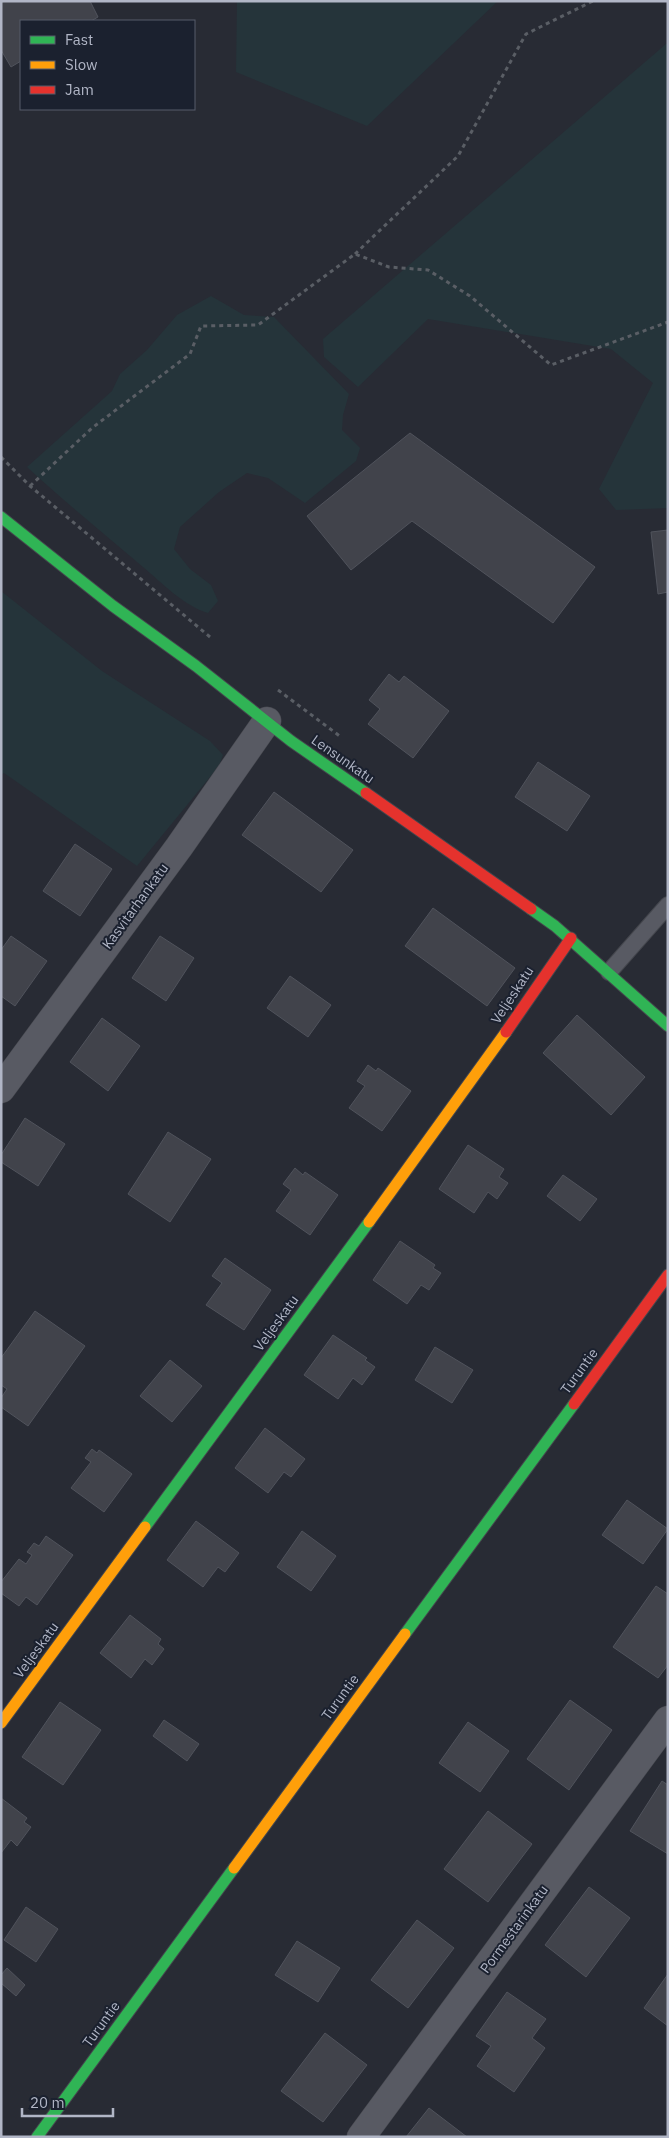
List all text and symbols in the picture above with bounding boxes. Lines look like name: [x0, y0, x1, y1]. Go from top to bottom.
legend: [20, 20, 195, 110]
text: Fast: [65, 30, 93, 49]
text: Slow: [65, 55, 98, 74]
text: Jam: [65, 80, 94, 99]
street label: Lensunkatu: [308, 731, 378, 787]
street label: Kasvitarhankatu: [98, 860, 172, 952]
street label: Veljeskatu: [487, 963, 537, 1027]
street label: Veljeskatu: [250, 1291, 302, 1355]
street label: Turuntie: [556, 1344, 602, 1397]
street label: Veljeskatu: [10, 1618, 62, 1682]
street label: Turuntie: [317, 1670, 363, 1723]
street label: Pormestarinkatu: [476, 1881, 552, 1977]
street label: Turuntie: [78, 1997, 124, 2050]
scale bar: [22, 2086, 114, 2118]
text: 20 m: [30, 2093, 65, 2112]

